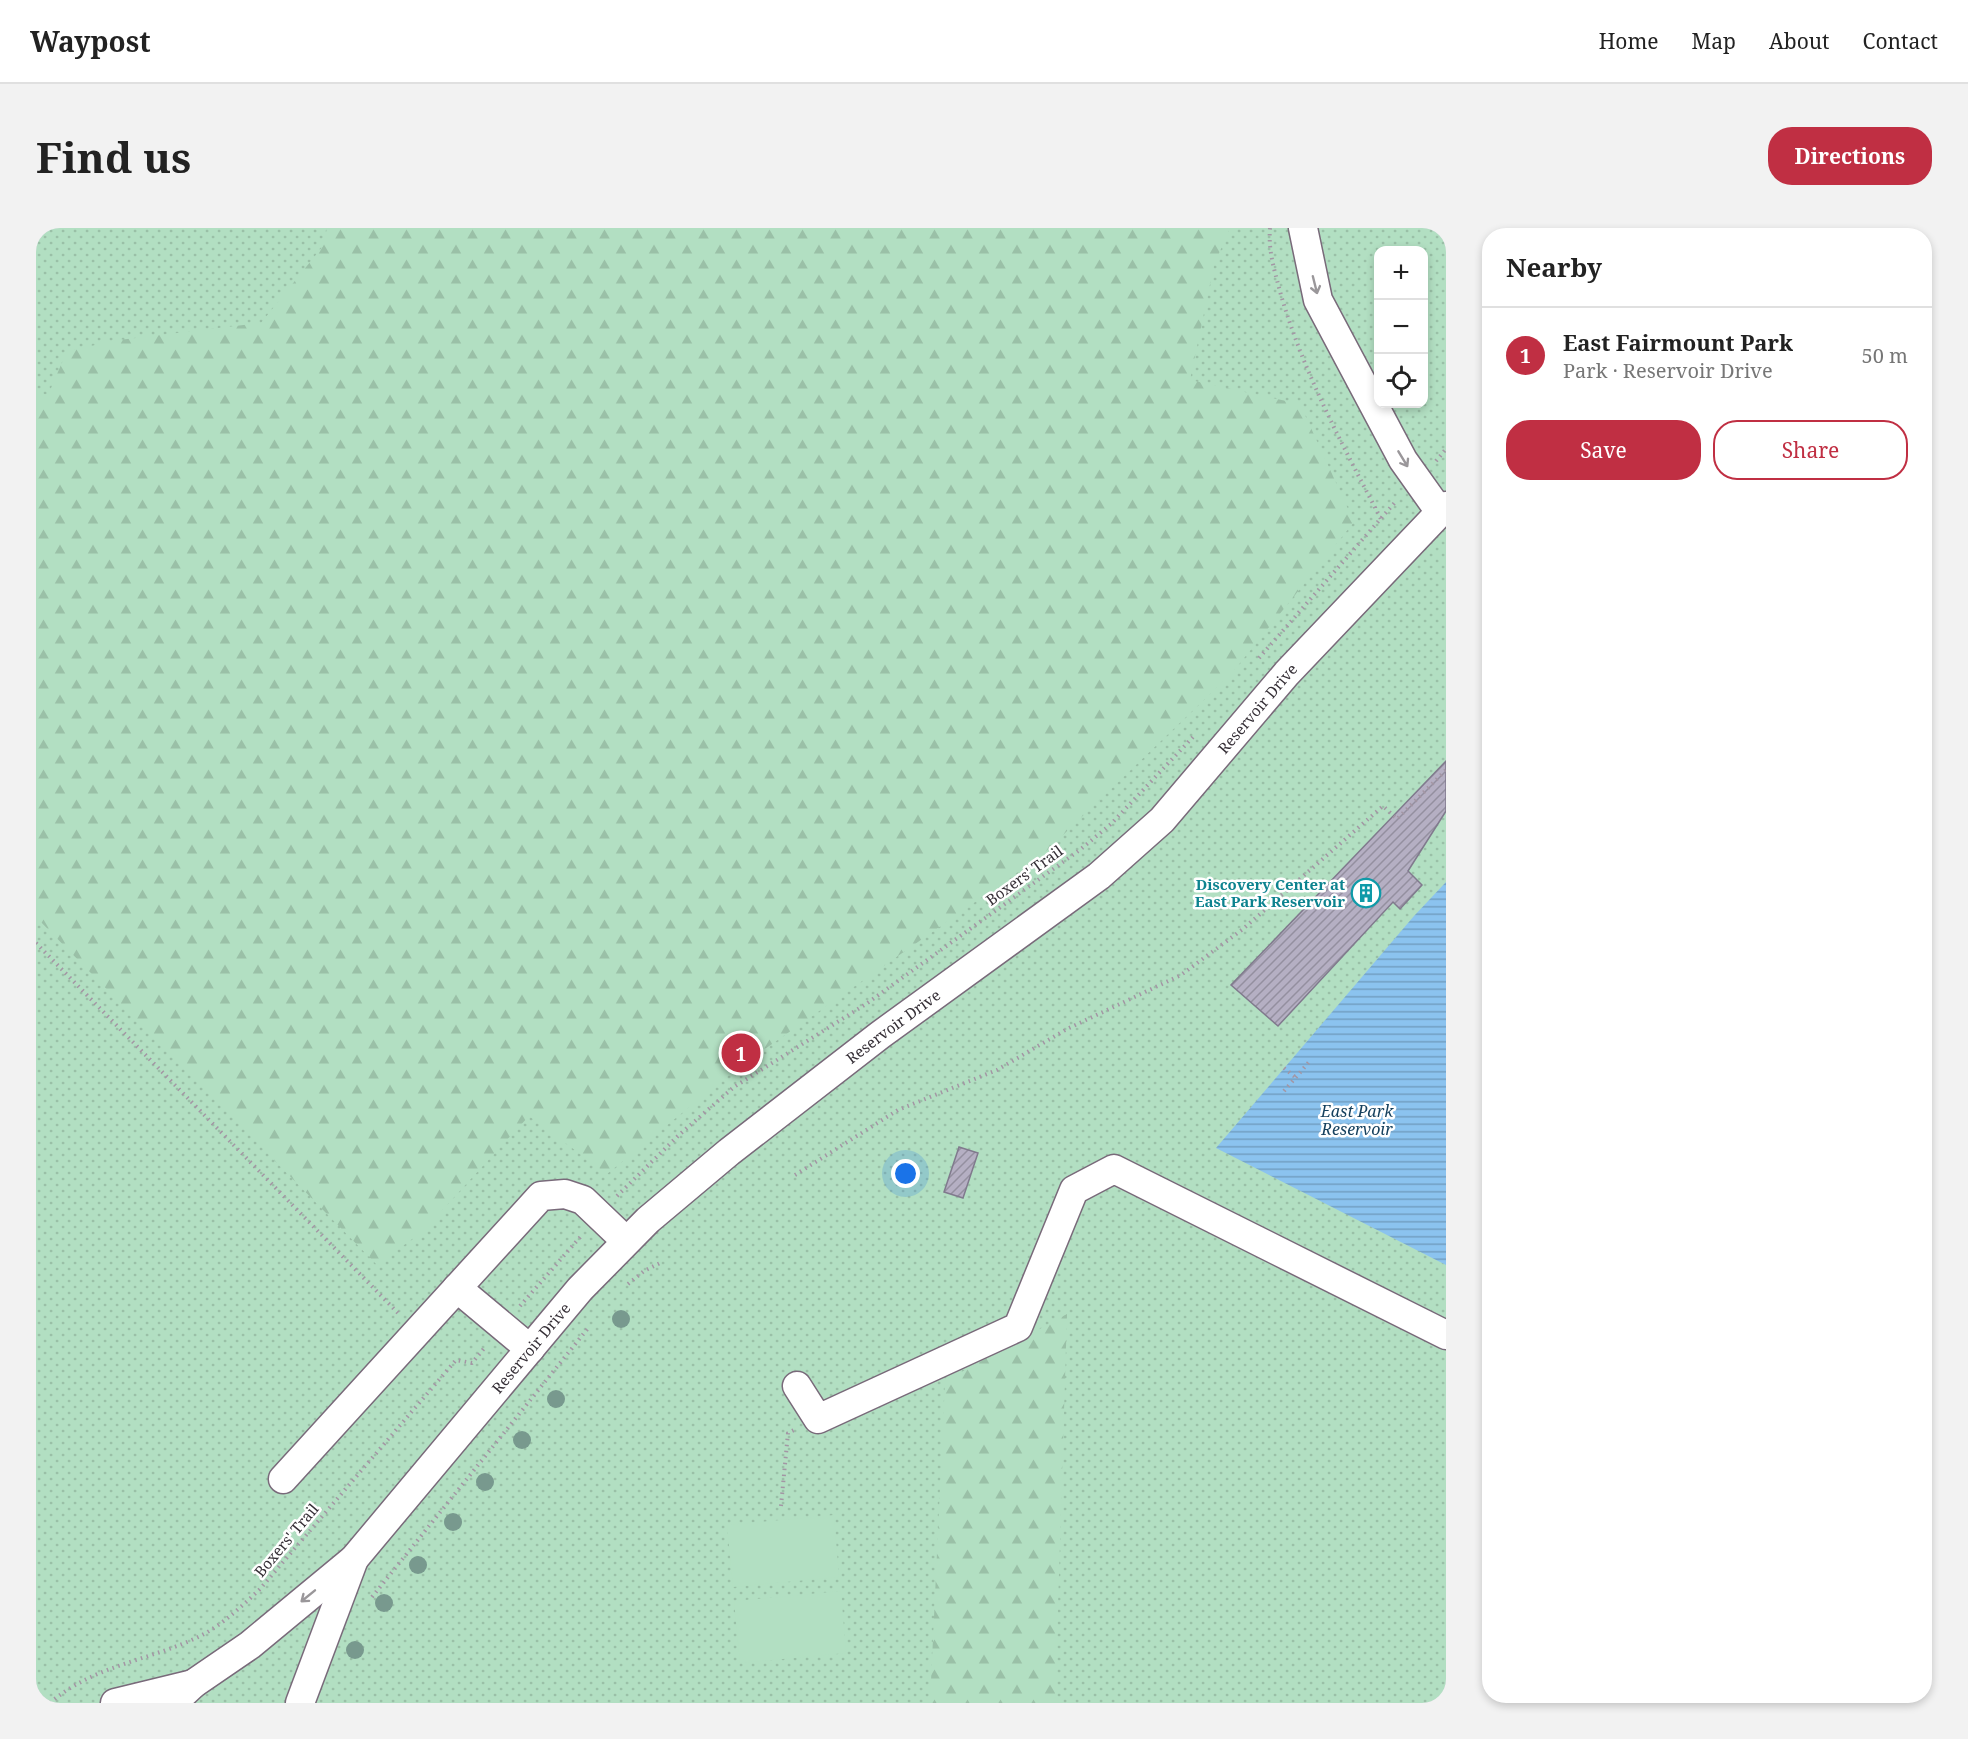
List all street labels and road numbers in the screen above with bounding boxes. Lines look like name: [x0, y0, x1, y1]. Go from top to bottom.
street label: Reservoir Drive: [1213, 659, 1301, 758]
street label: Boxers' Trail: [982, 840, 1067, 910]
street label: Reservoir Drive: [842, 985, 944, 1068]
street label: Reservoir Drive: [487, 1298, 575, 1397]
street label: Boxers' Trail: [249, 1499, 323, 1581]

